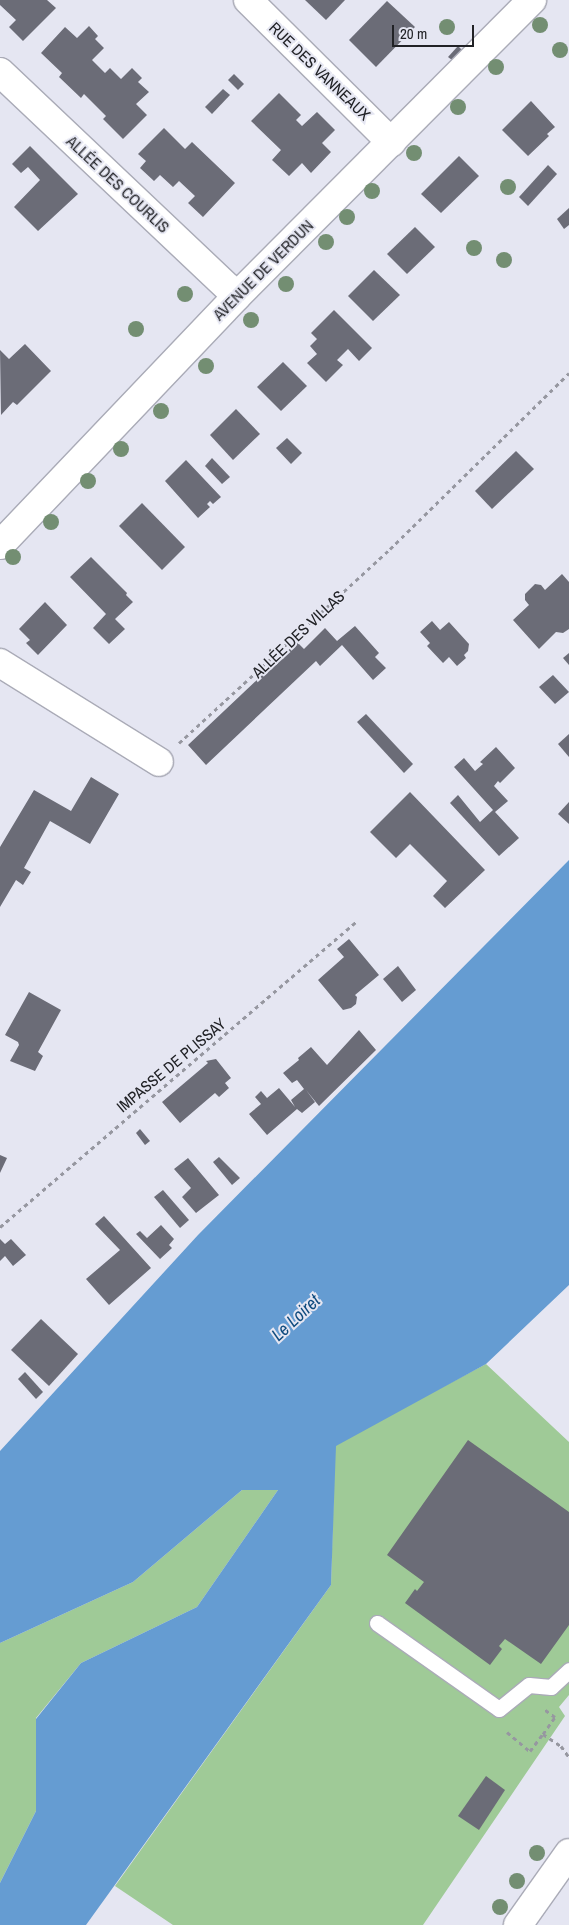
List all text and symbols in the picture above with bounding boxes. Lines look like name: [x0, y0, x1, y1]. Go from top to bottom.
scale bar: [394, 15, 476, 47]
street label: RUE DES VANNEAUX: [265, 18, 375, 124]
text: 20 m: [400, 23, 427, 44]
street label: ALLÉE DES COURLIS: [63, 131, 173, 237]
street label: AVENUE DE VERDUN: [209, 216, 317, 324]
street label: ALLÉE DES VILLAS: [248, 586, 348, 682]
street label: IMPASSE DE PLISSAY: [112, 1014, 230, 1116]
water label: Le Loiret: [267, 1290, 325, 1346]

